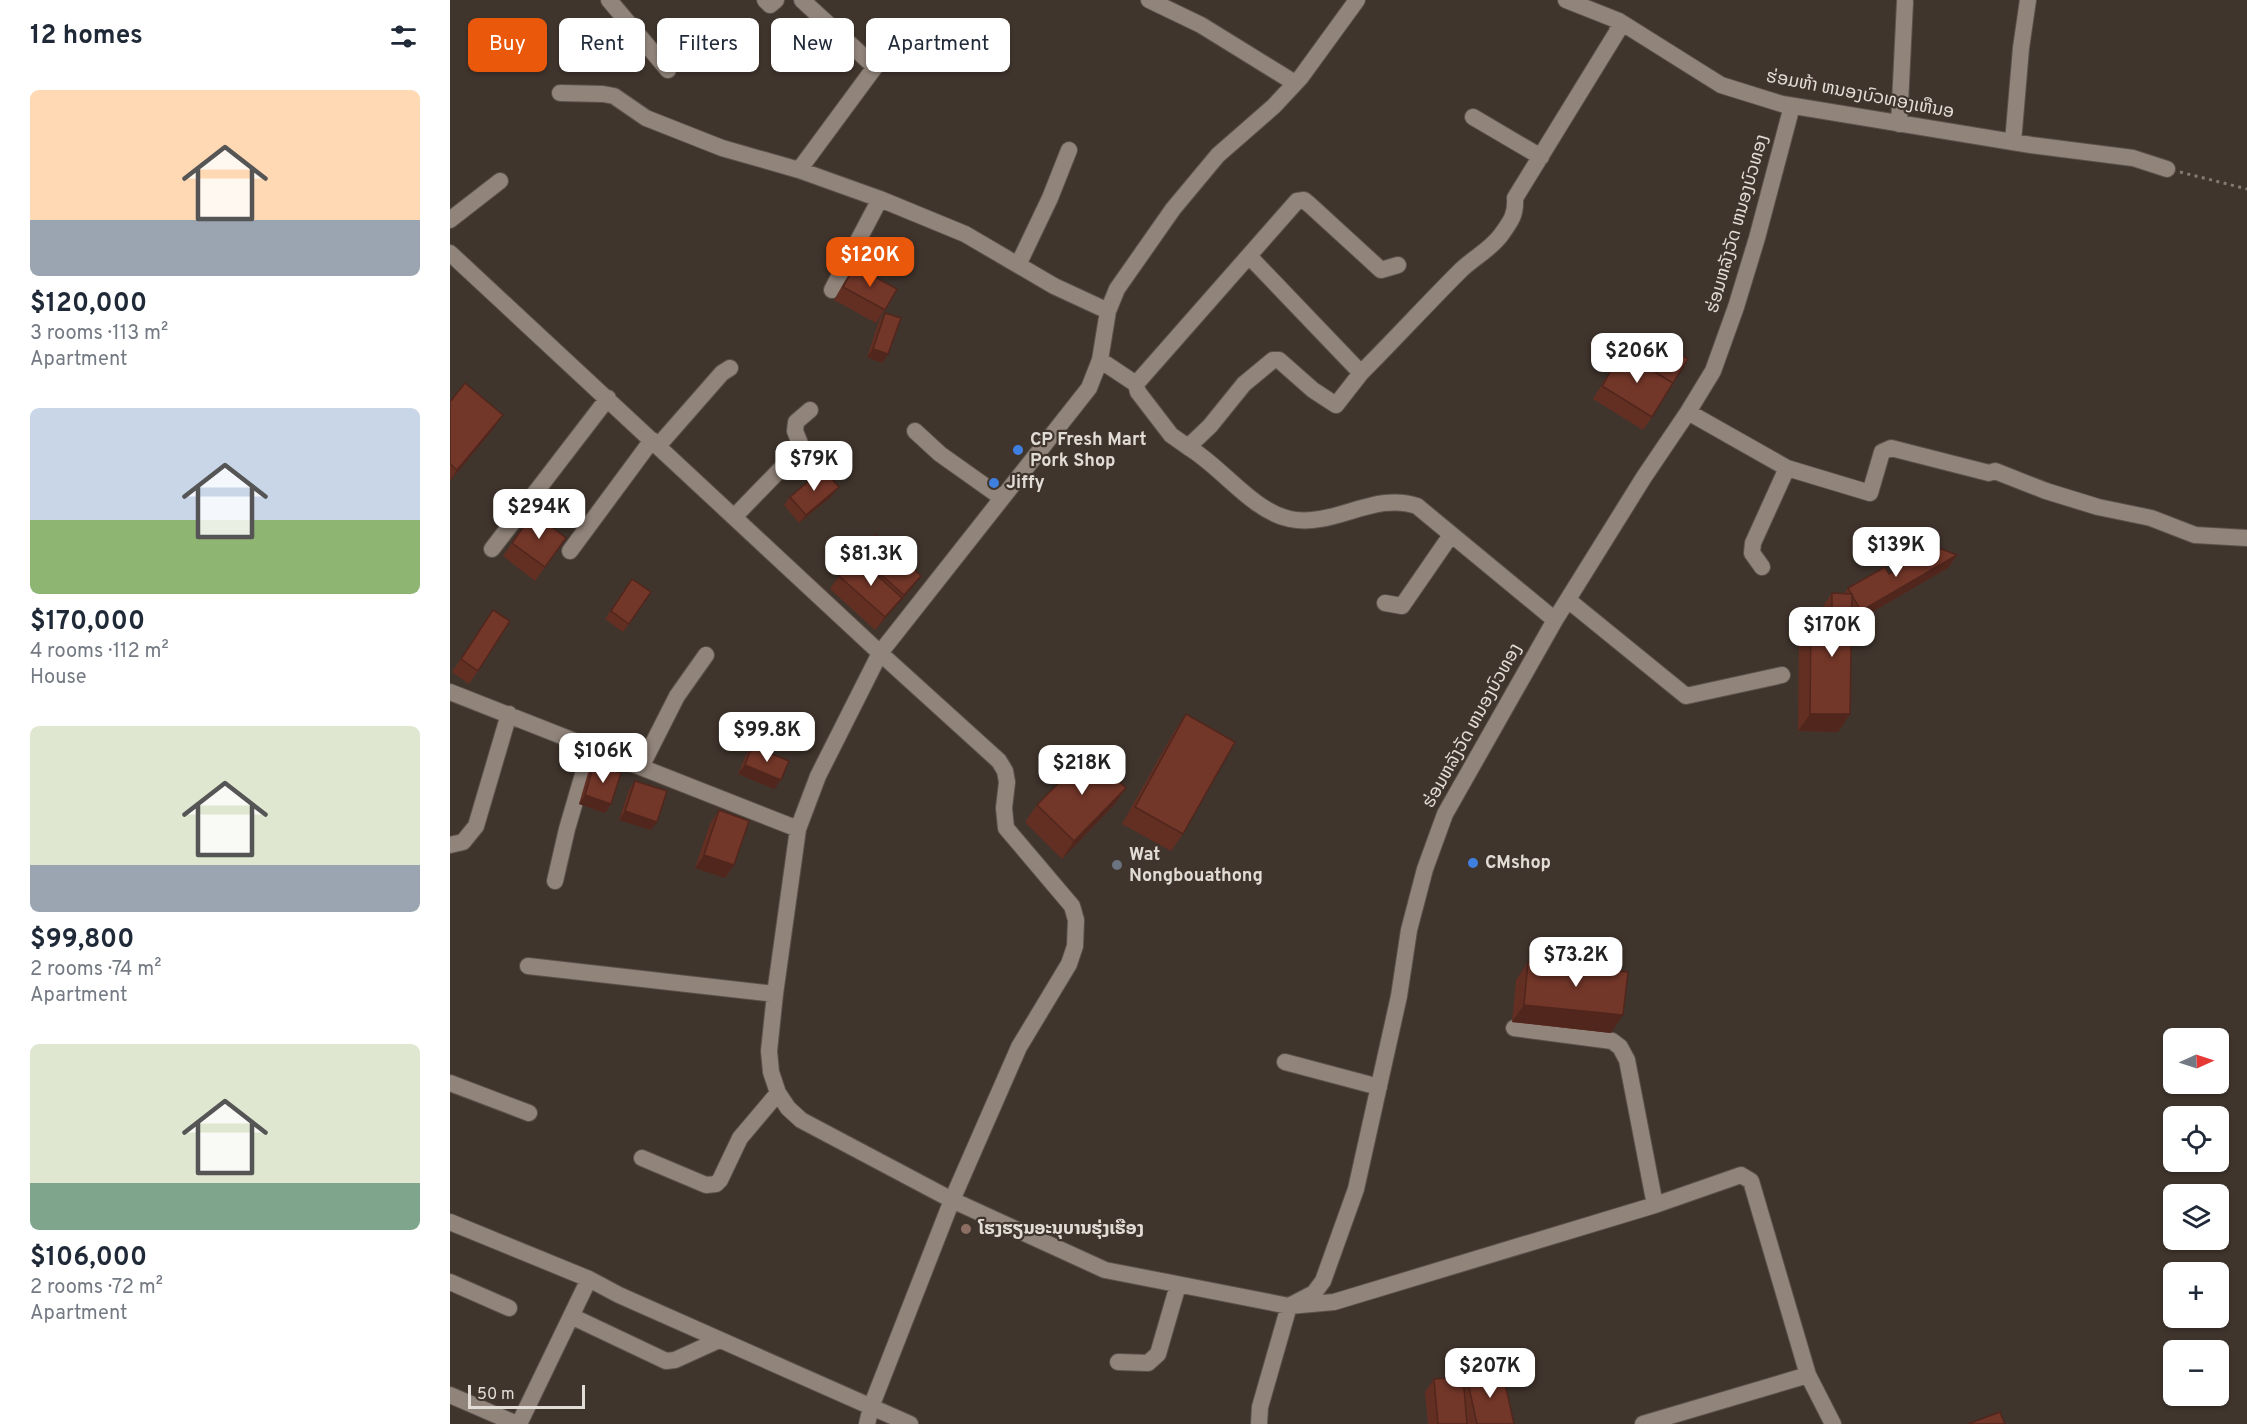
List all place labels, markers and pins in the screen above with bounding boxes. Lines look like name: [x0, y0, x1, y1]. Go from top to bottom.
pin: $120K: [828, 237, 912, 288]
pin: $206K: [1595, 333, 1679, 384]
place label: CP Fresh Mart Pork Shop: [1030, 429, 1147, 473]
pin: $79K: [778, 441, 850, 492]
marker: CP Fresh Mart Pork Shop: [1011, 443, 1025, 457]
place label: Jiffy: [1006, 472, 1045, 495]
marker: Jiffy: [987, 476, 1001, 490]
pin: $294K: [497, 489, 581, 540]
pin: $139K: [1854, 527, 1938, 578]
pin: $81.3K: [822, 536, 920, 587]
pin: $170K: [1790, 607, 1874, 658]
pin: $99.8K: [718, 712, 816, 763]
pin: $106K: [561, 733, 645, 784]
pin: $218K: [1040, 745, 1124, 796]
place label: Wat Nongbouathong: [1129, 844, 1263, 888]
place label: CMshop: [1485, 852, 1551, 875]
marker: CMshop: [1466, 856, 1480, 870]
marker: Wat Nongbouathong: [1110, 858, 1124, 872]
pin: $73.2K: [1527, 937, 1625, 988]
place label: ໂຮງຮຽນອະນຸບານຮຸ່ງເຮືອງ: [977, 1218, 1144, 1241]
marker: ໂຮງຮຽນອະນຸບານຮຸ່ງເຮືອງ: [959, 1222, 973, 1236]
pin: $207K: [1448, 1348, 1532, 1399]

